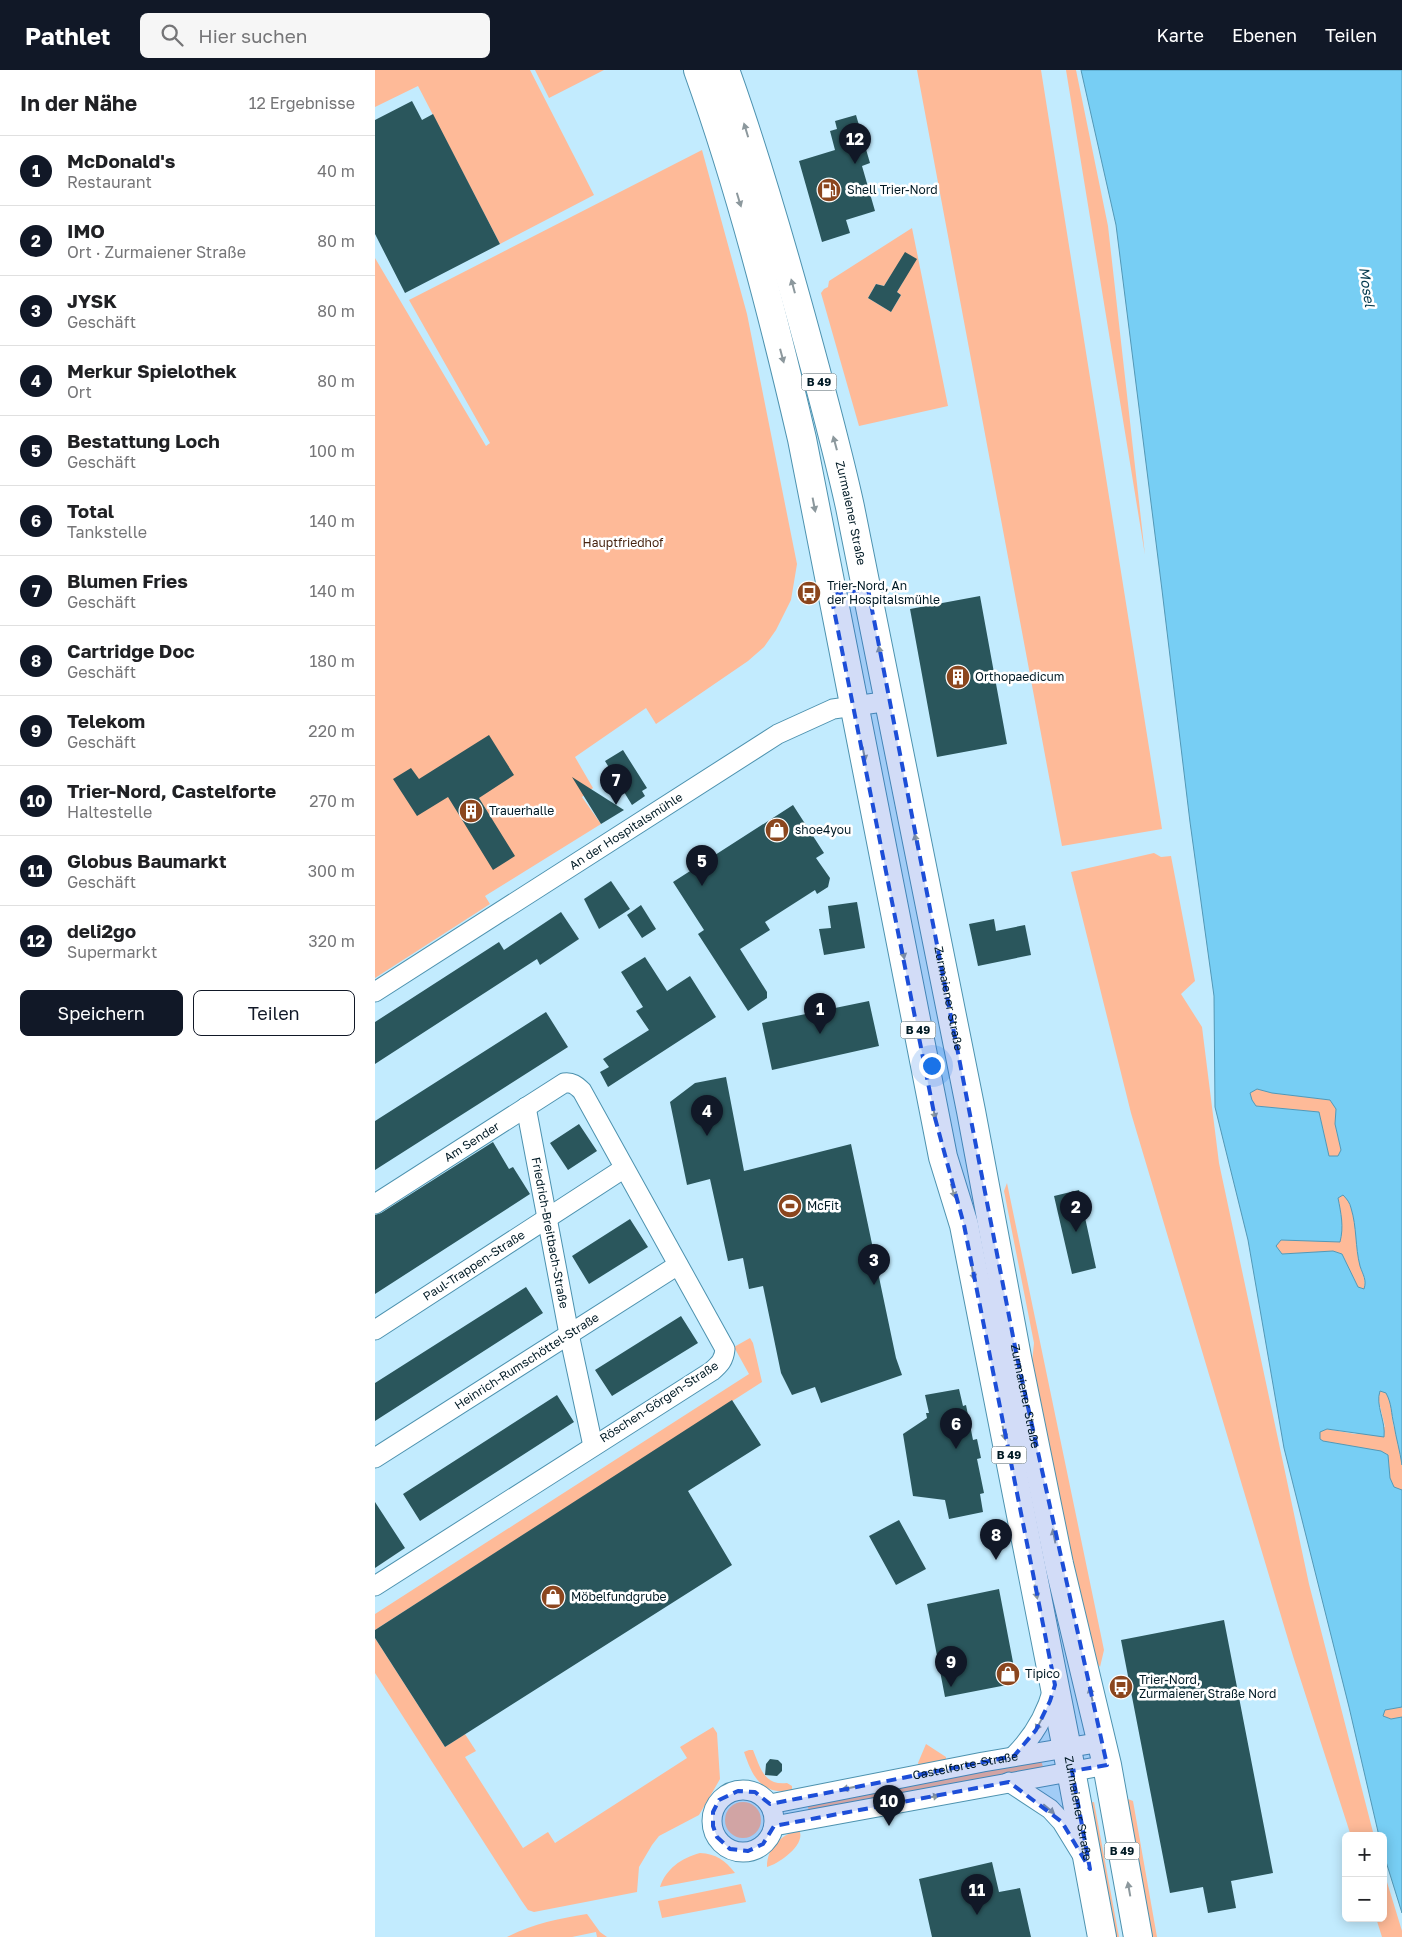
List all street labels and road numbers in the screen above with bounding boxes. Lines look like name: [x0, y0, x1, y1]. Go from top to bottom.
road number: B 49: [801, 374, 837, 390]
street label: Zurmaiener Straße: [833, 460, 870, 567]
street label: An der Hospitalsmühle: [566, 789, 685, 873]
street label: Zurmaiener Straße: [931, 945, 967, 1052]
road number: B 49: [901, 1022, 935, 1038]
street label: Am Sender: [441, 1118, 502, 1165]
street label: Friedrich-Breitbach-Straße: [529, 1156, 572, 1310]
street label: Paul-Trappen-Straße: [420, 1227, 527, 1304]
street label: Heinrich-Rumschöttel-Straße: [452, 1309, 602, 1412]
street label: Zurmaiener Straße: [1008, 1343, 1043, 1450]
street label: Röschen-Görgen-Straße: [597, 1358, 721, 1446]
road number: B 49: [991, 1446, 1027, 1464]
street label: Castelforte-Straße: [911, 1748, 1019, 1783]
street label: Zurmaiener Straße: [1061, 1755, 1096, 1862]
road number: B 49: [1105, 1842, 1139, 1860]

